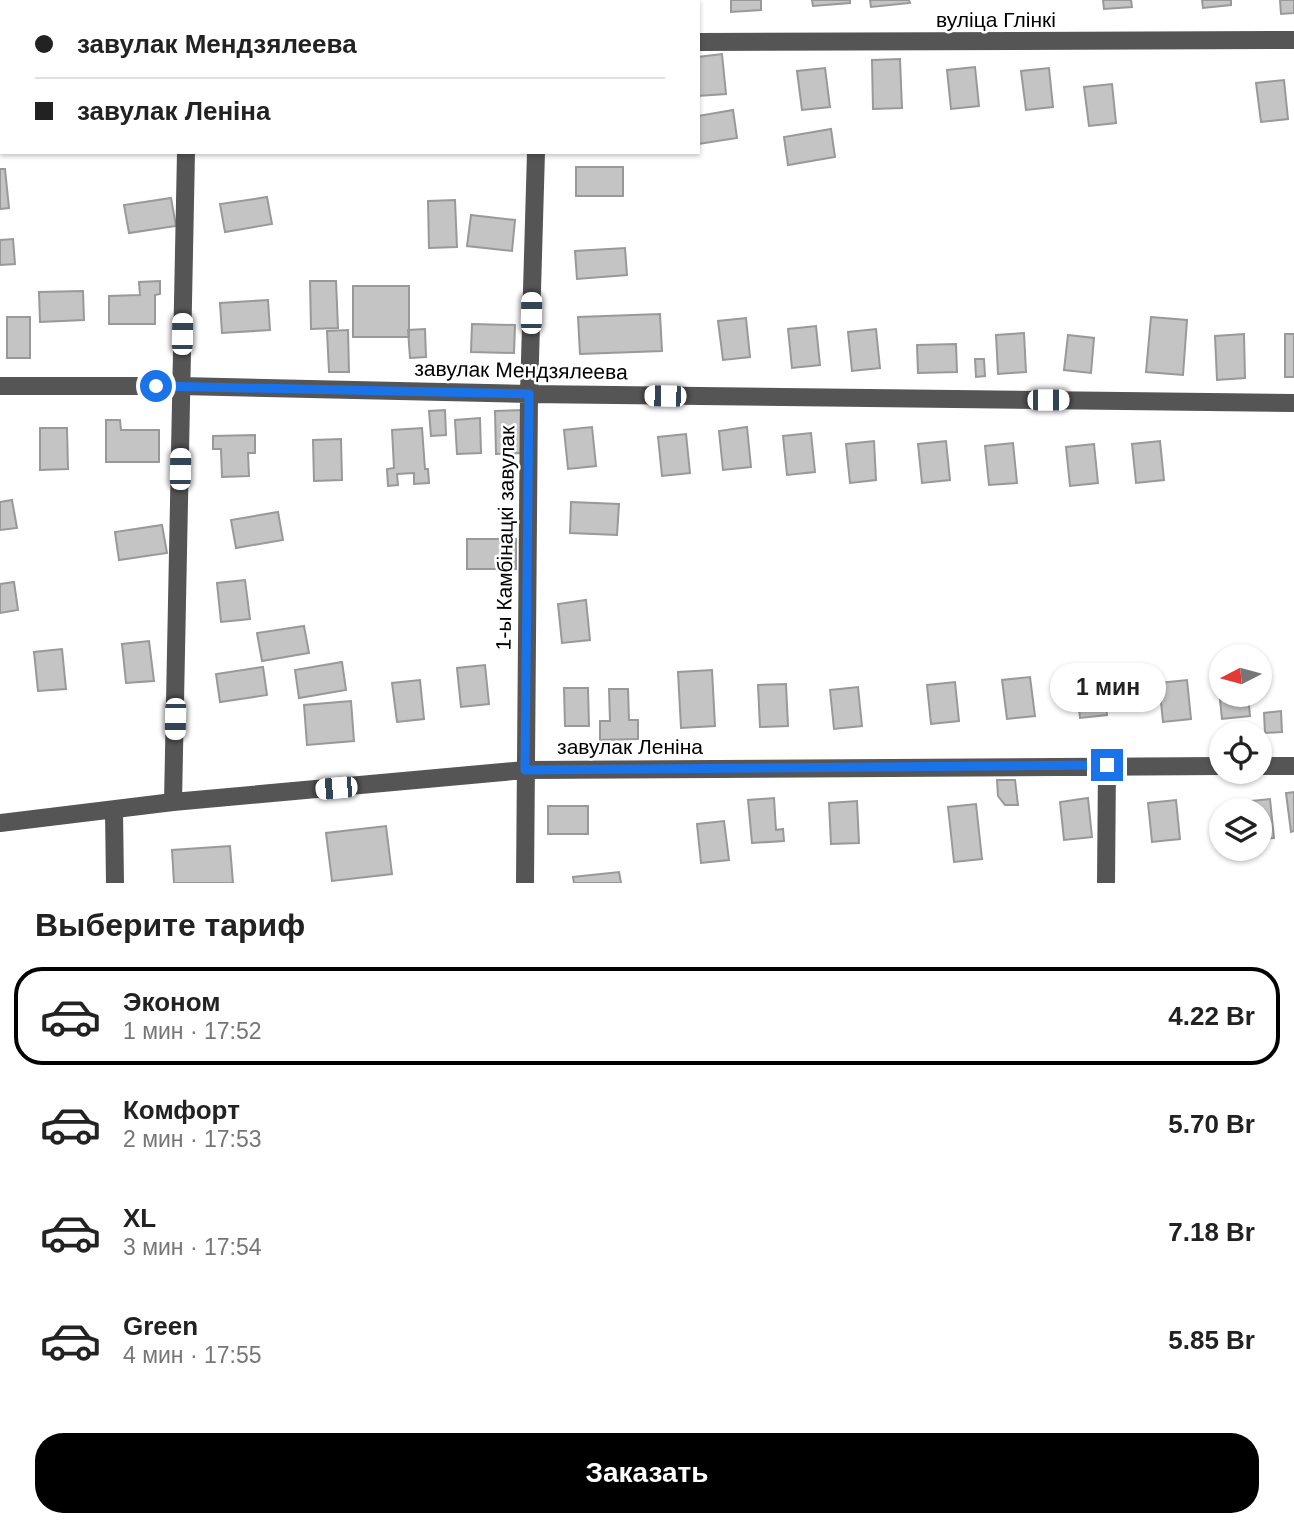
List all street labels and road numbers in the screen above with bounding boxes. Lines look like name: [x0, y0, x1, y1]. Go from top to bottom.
street label: вуліца Глінкі: [936, 8, 1056, 31]
street label: завулак Мендзялеева: [414, 357, 628, 383]
street label: 1-ы Камбінацкі завулак: [492, 425, 518, 650]
street label: завулак Леніна: [557, 735, 703, 758]

